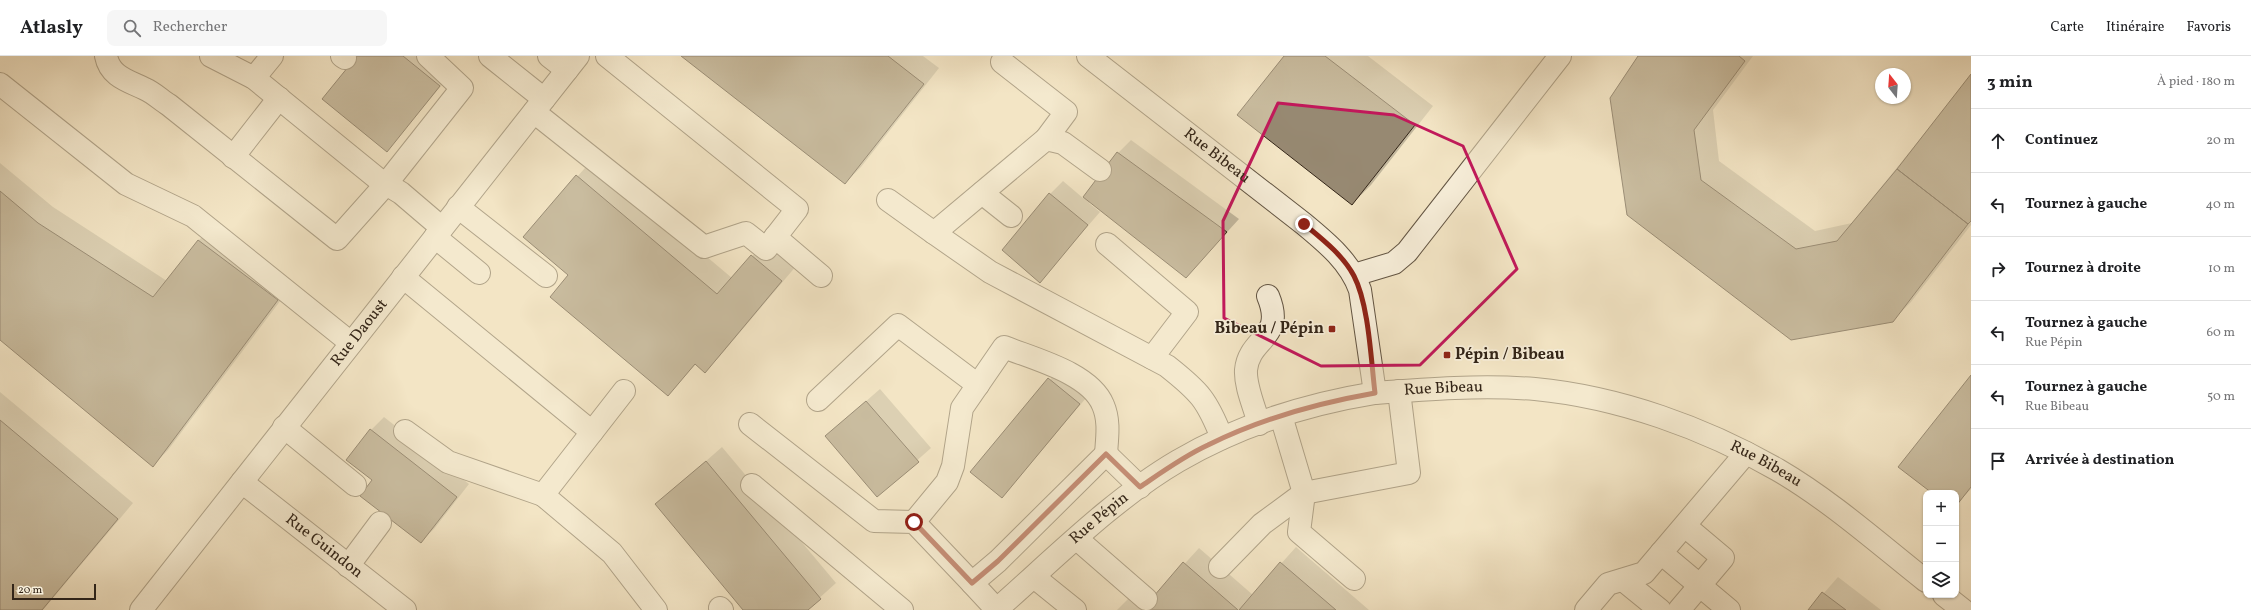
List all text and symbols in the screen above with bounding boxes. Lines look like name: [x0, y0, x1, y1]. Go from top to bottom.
search box: [107, 10, 387, 46]
text: Atlasly: [20, 15, 83, 41]
icon: search: [121, 17, 143, 39]
text: Rechercher: [153, 17, 227, 38]
text: Carte: [2050, 18, 2084, 37]
text: Itinéraire: [2106, 18, 2165, 37]
text: Favoris: [2187, 18, 2231, 37]
north arrow: [1875, 68, 1911, 104]
text: 3 min: [1987, 71, 2033, 94]
text: À pied · 180 m: [2157, 73, 2235, 91]
street label: Rue Bibeau: [1179, 123, 1255, 189]
icon: ahead: [1987, 130, 2009, 152]
text: Continuez: [2025, 130, 2098, 151]
text: 20 m: [2206, 132, 2235, 150]
icon: left: [1987, 194, 2009, 216]
text: Tournez à gauche: [2025, 194, 2147, 215]
text: 40 m: [2206, 196, 2235, 214]
route end: [1295, 215, 1313, 233]
icon: right: [1987, 258, 2009, 280]
text: Tournez à droite: [2025, 258, 2141, 279]
text: 10 m: [2208, 260, 2235, 278]
street label: Rue Daoust: [326, 294, 393, 371]
text: Tournez à gauche: [2025, 313, 2147, 334]
place label: Bibeau / Pépin: [1215, 318, 1324, 340]
icon: left: [1987, 322, 2009, 344]
marker: Bibeau / Pépin: [1327, 324, 1337, 334]
text: 60 m: [2207, 324, 2235, 342]
text: Rue Pépin: [2025, 334, 2083, 352]
place label: Pépin / Bibeau: [1455, 344, 1565, 366]
marker: Pépin / Bibeau: [1442, 350, 1452, 360]
street label: Rue Bibeau: [1403, 376, 1483, 402]
text: Tournez à gauche: [2025, 377, 2147, 398]
icon: left: [1987, 386, 2009, 408]
text: 50 m: [2207, 388, 2235, 406]
text: Rue Bibeau: [2025, 398, 2089, 416]
street label: Rue Bibeau: [1726, 435, 1806, 493]
icon: arrive: [1987, 450, 2009, 472]
text: Arrivée à destination: [2025, 450, 2174, 471]
street label: Rue Pépin: [1065, 487, 1133, 550]
map controls: [1923, 490, 1959, 598]
button: +: [1923, 490, 1959, 526]
street label: Rue Guindon: [280, 509, 367, 584]
route start: [905, 513, 923, 531]
button: −: [1923, 526, 1959, 562]
button: layers: [1923, 562, 1959, 598]
scale bar: [12, 582, 96, 601]
text: 20 m: [18, 583, 42, 598]

